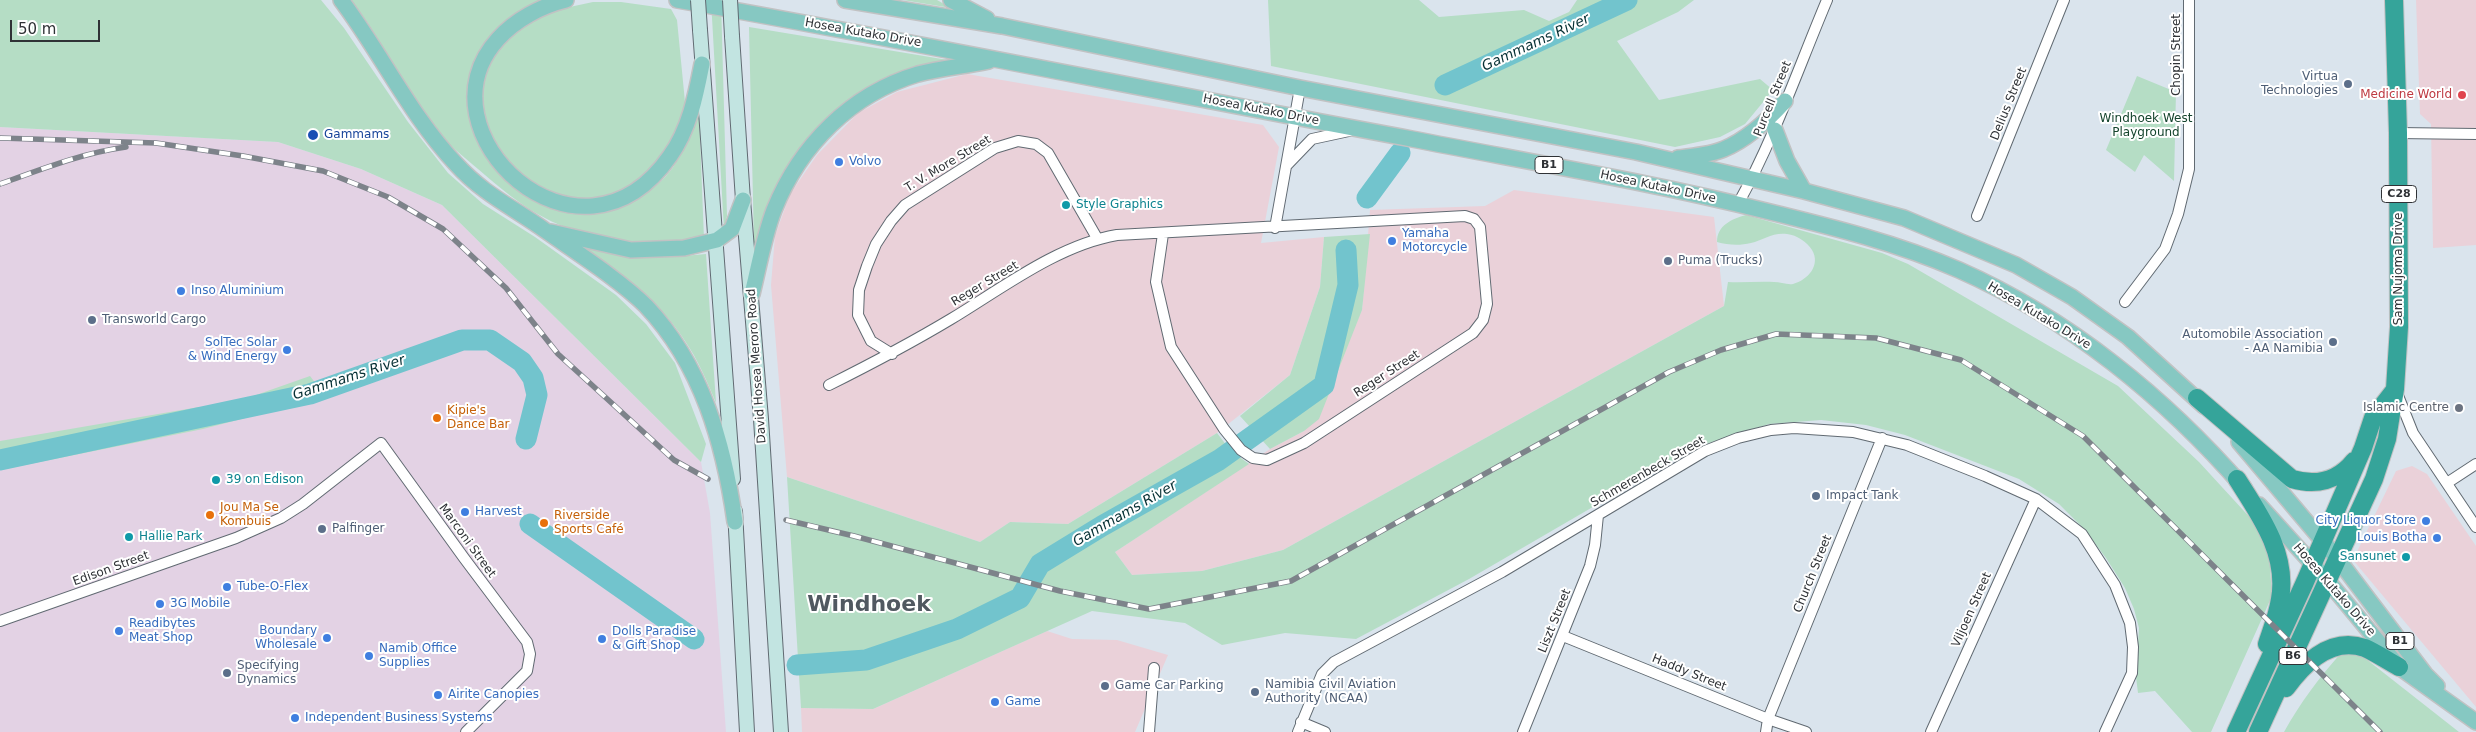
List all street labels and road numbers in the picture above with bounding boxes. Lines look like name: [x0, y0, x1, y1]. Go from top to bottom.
street label: Chopin Street: [2170, 14, 2184, 96]
street label: Hosea Kutako Drive: [804, 16, 922, 50]
street label: Purcell Street: [1751, 59, 1795, 139]
street label: Delius Street: [1988, 65, 2030, 143]
street label: Hosea Kutako Drive: [1202, 92, 1320, 128]
street label: T. V. More Street: [902, 133, 994, 195]
road number: B1: [1535, 156, 1563, 174]
street label: Hosea Kutako Drive: [1599, 168, 1717, 206]
road number: C28: [2382, 185, 2416, 202]
street label: Sam Nujoma Drive: [2392, 213, 2406, 325]
street label: Reger Street: [949, 258, 1021, 310]
street label: Hosea Kutako Drive: [1985, 279, 2093, 353]
street label: David Hosea Meroro Road: [744, 288, 770, 444]
street label: Reger Street: [1351, 347, 1423, 401]
street label: Schmerenbeck Street: [1588, 433, 1708, 511]
street label: Marconi Street: [435, 501, 499, 581]
street label: Church Street: [1791, 533, 1835, 615]
street label: Hosea Kutako Drive: [2290, 541, 2378, 639]
street label: Edison Street: [71, 549, 151, 589]
street label: Viljoen Street: [1949, 570, 1995, 650]
street label: Liszt Street: [1536, 587, 1574, 655]
road number: B1: [2386, 632, 2414, 649]
road number: B6: [2279, 648, 2307, 664]
street label: Haddy Street: [1650, 652, 1728, 694]

